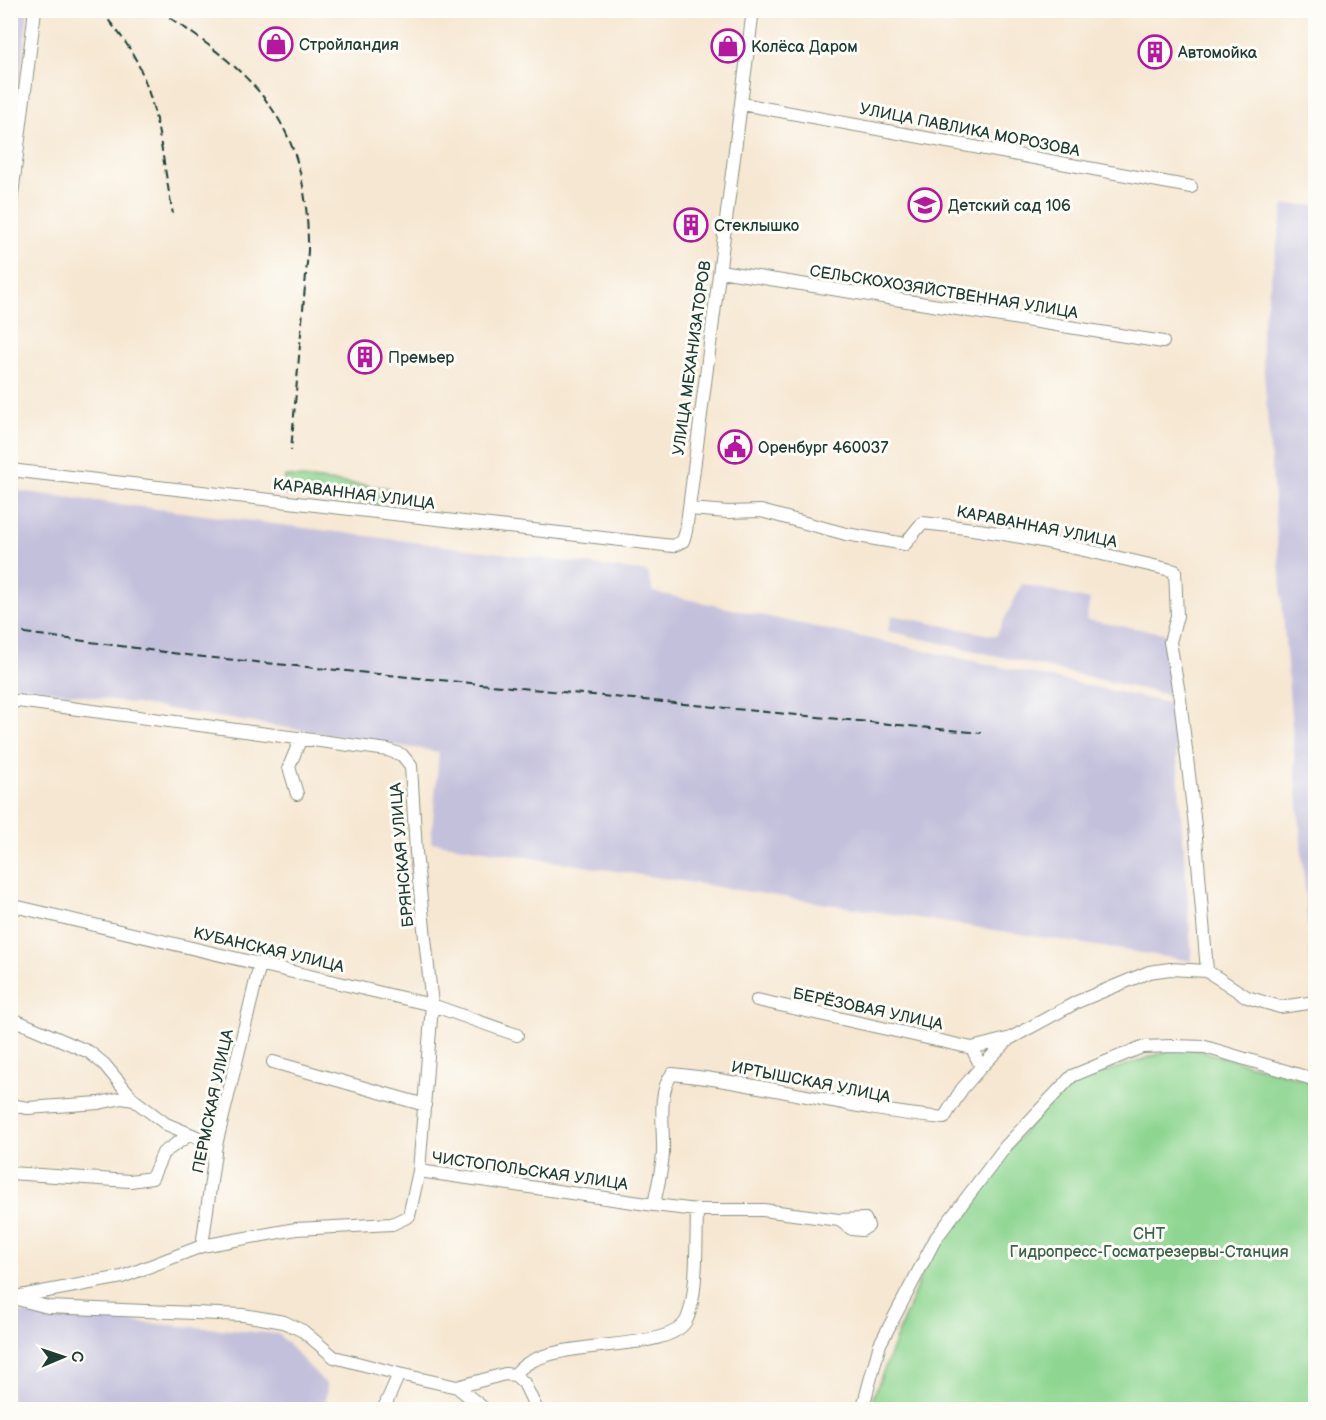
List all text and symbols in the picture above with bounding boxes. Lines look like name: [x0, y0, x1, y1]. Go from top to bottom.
shop icon: Стройландия: [258, 26, 294, 62]
shop icon: Колёса Даром: [710, 28, 746, 64]
building icon: Автомойка: [1137, 34, 1173, 70]
place label: Стройландия: [299, 36, 399, 55]
place label: Колёса Даром: [751, 38, 858, 57]
place label: Автомойка: [1177, 44, 1258, 63]
street label: УЛИЦА ПАВЛИКА МОРОЗОВА: [858, 100, 1082, 161]
school or university icon: Детский сад 106: [907, 187, 943, 223]
place label: Детский сад 106: [948, 197, 1071, 216]
building icon: Стеклышко: [673, 207, 709, 243]
place label: Стеклышко: [714, 217, 799, 236]
street label: УЛИЦА МЕХАНИЗАТОРОВ: [669, 260, 716, 457]
street label: СЕЛЬСКОХОЗЯЙСТВЕННАЯ УЛИЦА: [808, 262, 1080, 323]
building icon: Премьер: [347, 339, 383, 375]
place label: Премьер: [388, 349, 454, 368]
public building icon: Оренбург 460037: [717, 429, 753, 465]
place label: Оренбург 460037: [758, 439, 888, 458]
street label: КАРАВАННАЯ УЛИЦА: [272, 475, 436, 514]
street label: КАРАВАННАЯ УЛИЦА: [955, 503, 1119, 552]
street label: БРЯНСКАЯ УЛИЦА: [387, 781, 418, 928]
street label: КУБАНСКАЯ УЛИЦА: [191, 924, 346, 977]
street label: БЕРЁЗОВАЯ УЛИЦА: [791, 983, 945, 1035]
street label: ПЕРМСКАЯ УЛИЦА: [189, 1027, 238, 1175]
street label: ИРТЫШСКАЯ УЛИЦА: [729, 1058, 892, 1107]
street label: ЧИСТОПОЛЬСКАЯ УЛИЦА: [430, 1148, 629, 1195]
park label: СНТ Гидропресс-Госматрезервы-Станция: [1009, 1225, 1289, 1262]
north arrow: [33, 1327, 93, 1387]
text: С: [67, 1351, 86, 1362]

